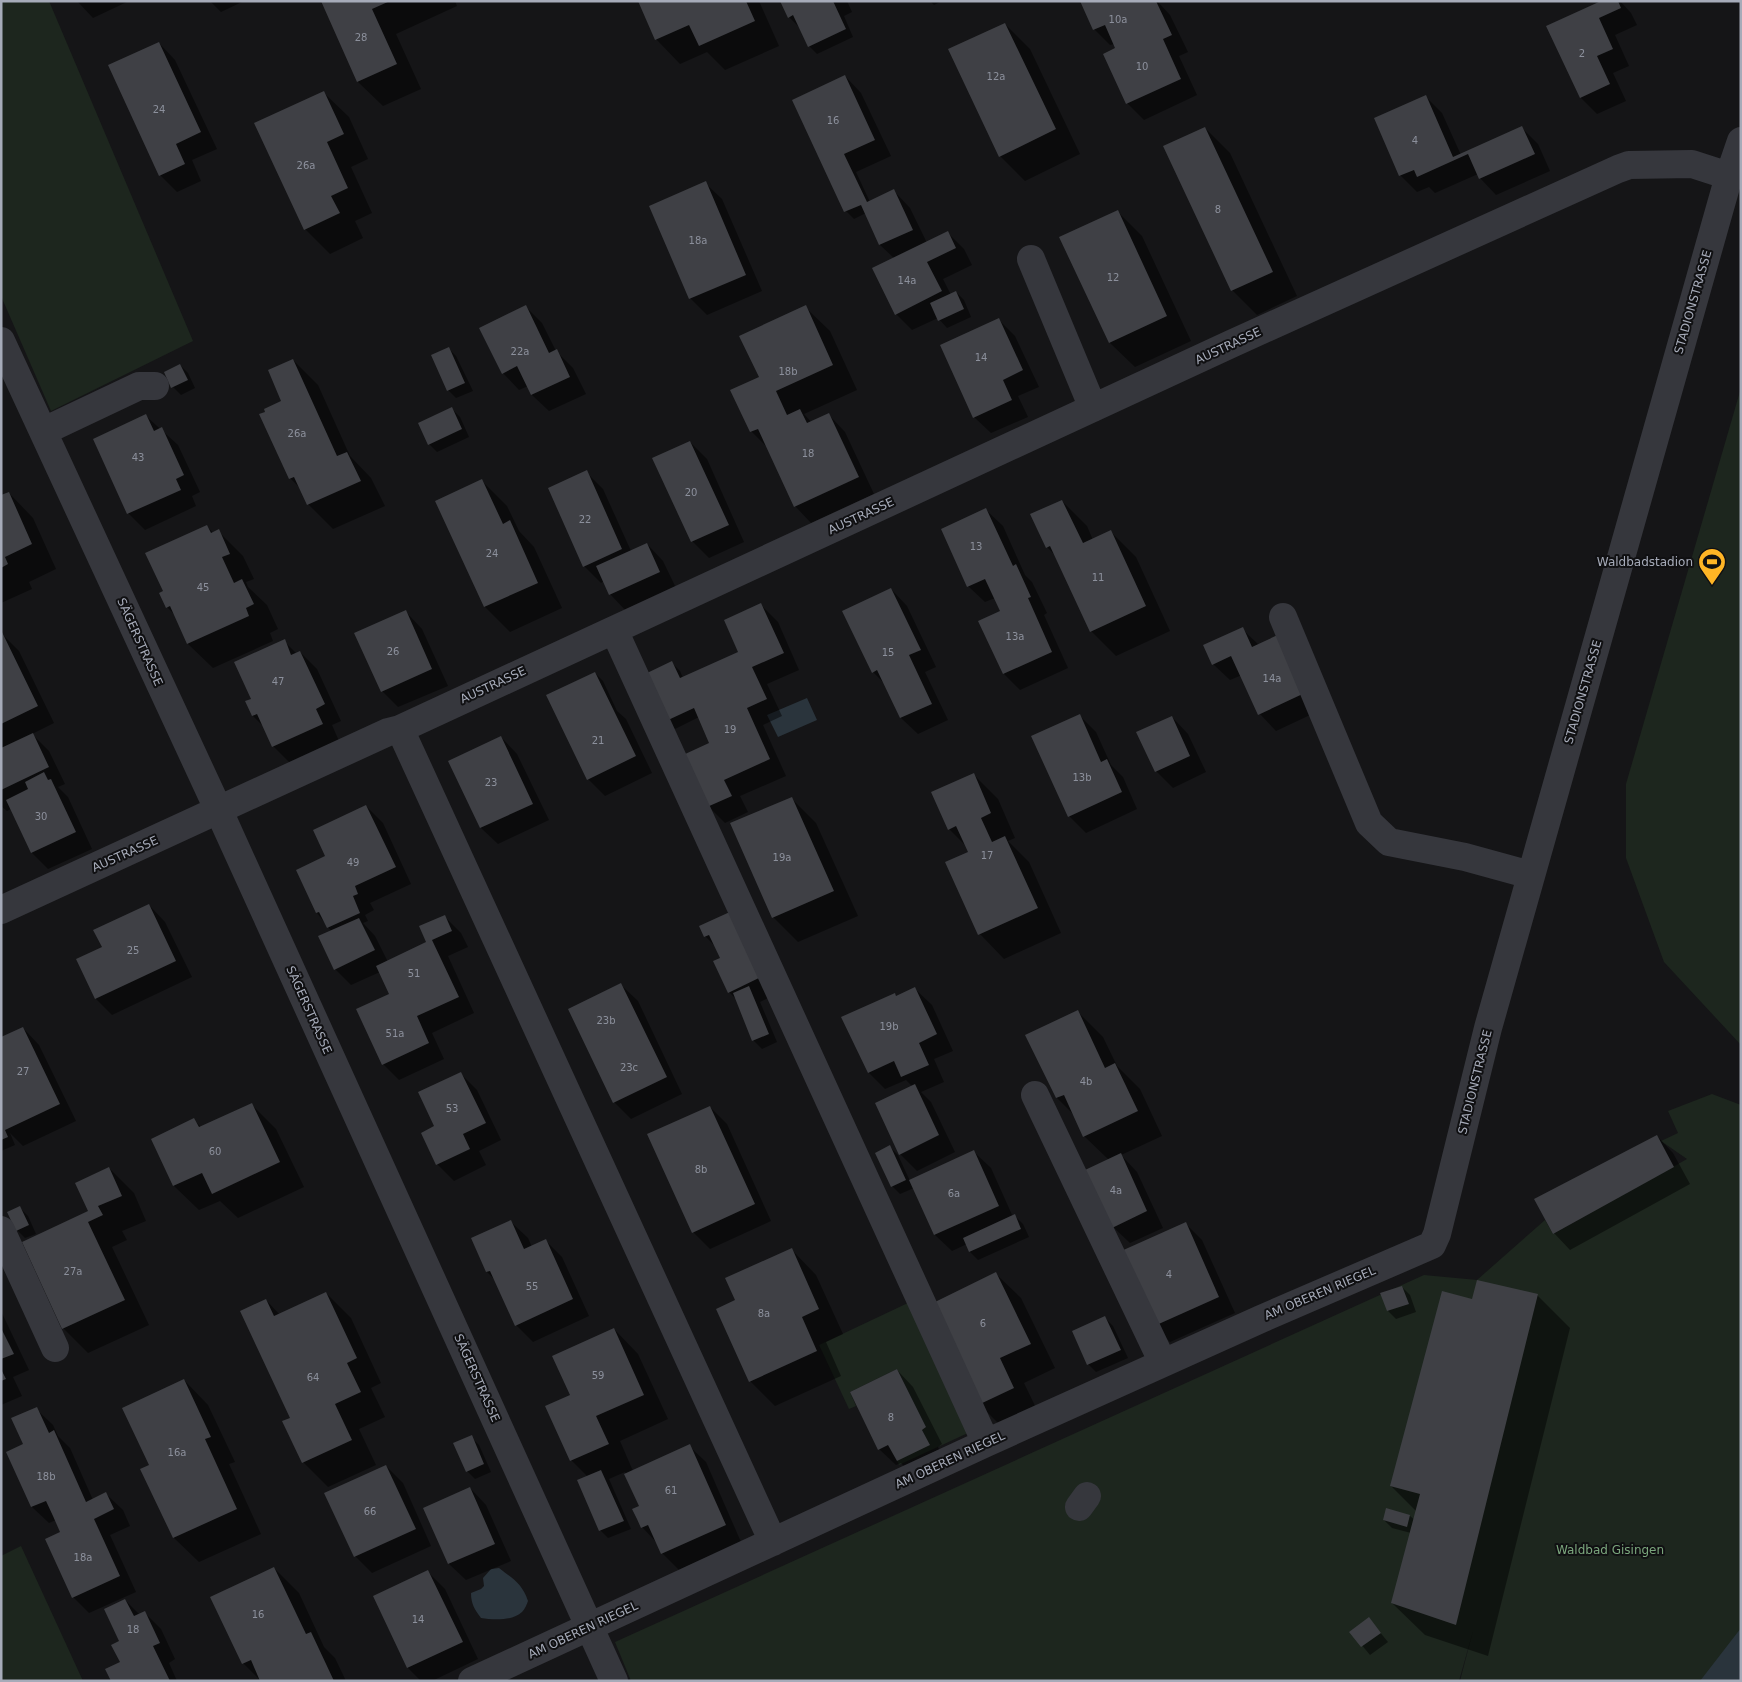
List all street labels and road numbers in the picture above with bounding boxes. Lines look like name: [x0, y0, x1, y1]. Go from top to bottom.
street label: STADIONSTRASSE: [1671, 249, 1715, 355]
street label: AUSTRASSE: [1193, 325, 1263, 367]
street label: AUSTRASSE: [826, 495, 896, 537]
street label: SÄGERSTRASSE: [114, 595, 167, 688]
street label: STADIONSTRASSE: [1561, 639, 1605, 745]
street label: AUSTRASSE: [458, 664, 528, 706]
street label: AUSTRASSE: [90, 833, 160, 875]
street label: SÄGERSTRASSE: [283, 963, 336, 1056]
street label: STADIONSTRASSE: [1455, 1028, 1495, 1136]
street label: AM OBEREN RIEGEL: [1262, 1263, 1378, 1323]
street label: SÄGERSTRASSE: [451, 1331, 504, 1424]
street label: AM OBEREN RIEGEL: [893, 1428, 1007, 1492]
street label: AM OBEREN RIEGEL: [526, 1598, 640, 1662]

